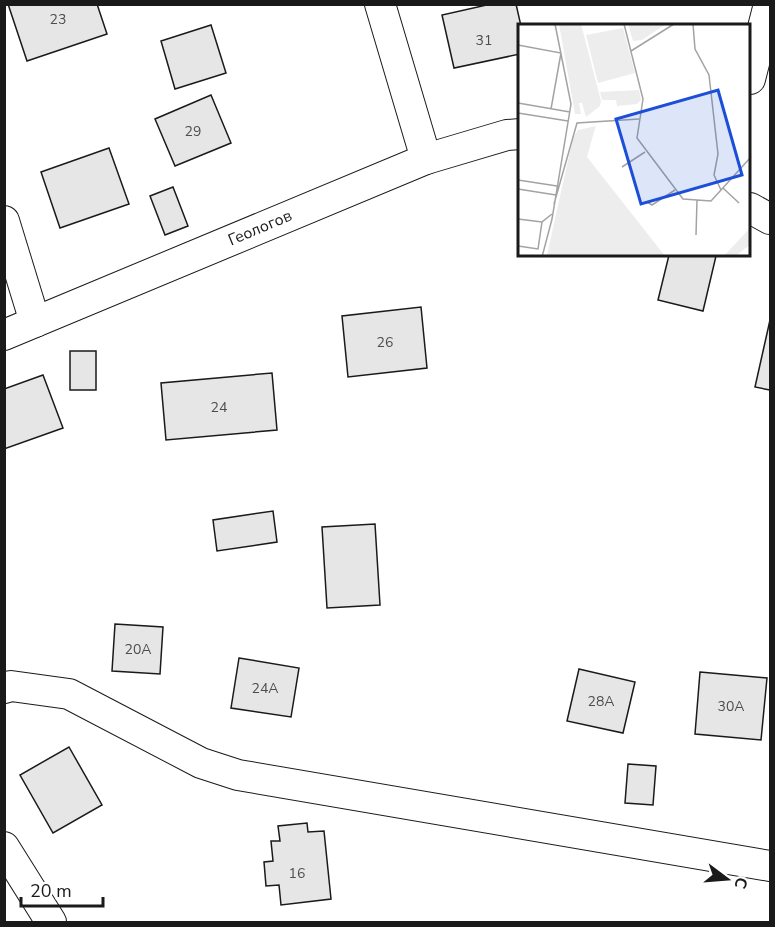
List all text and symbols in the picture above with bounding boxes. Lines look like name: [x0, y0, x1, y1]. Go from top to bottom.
house number: 23: [50, 10, 66, 29]
inset map: [518, 24, 751, 256]
house number: 31: [476, 31, 492, 50]
house number: 29: [185, 122, 201, 141]
street label: Геологов: [225, 205, 296, 251]
house number: 26: [377, 333, 393, 352]
house number: 24: [211, 398, 227, 417]
house number: 20А: [124, 640, 152, 659]
house number: 24А: [251, 679, 279, 698]
house number: 28А: [587, 692, 615, 711]
house number: 30А: [717, 697, 745, 716]
north arrow: [697, 849, 757, 909]
house number: 16: [289, 864, 305, 883]
scale bar: [21, 870, 104, 908]
text: С: [728, 875, 753, 891]
text: 20 m: [30, 879, 72, 903]

